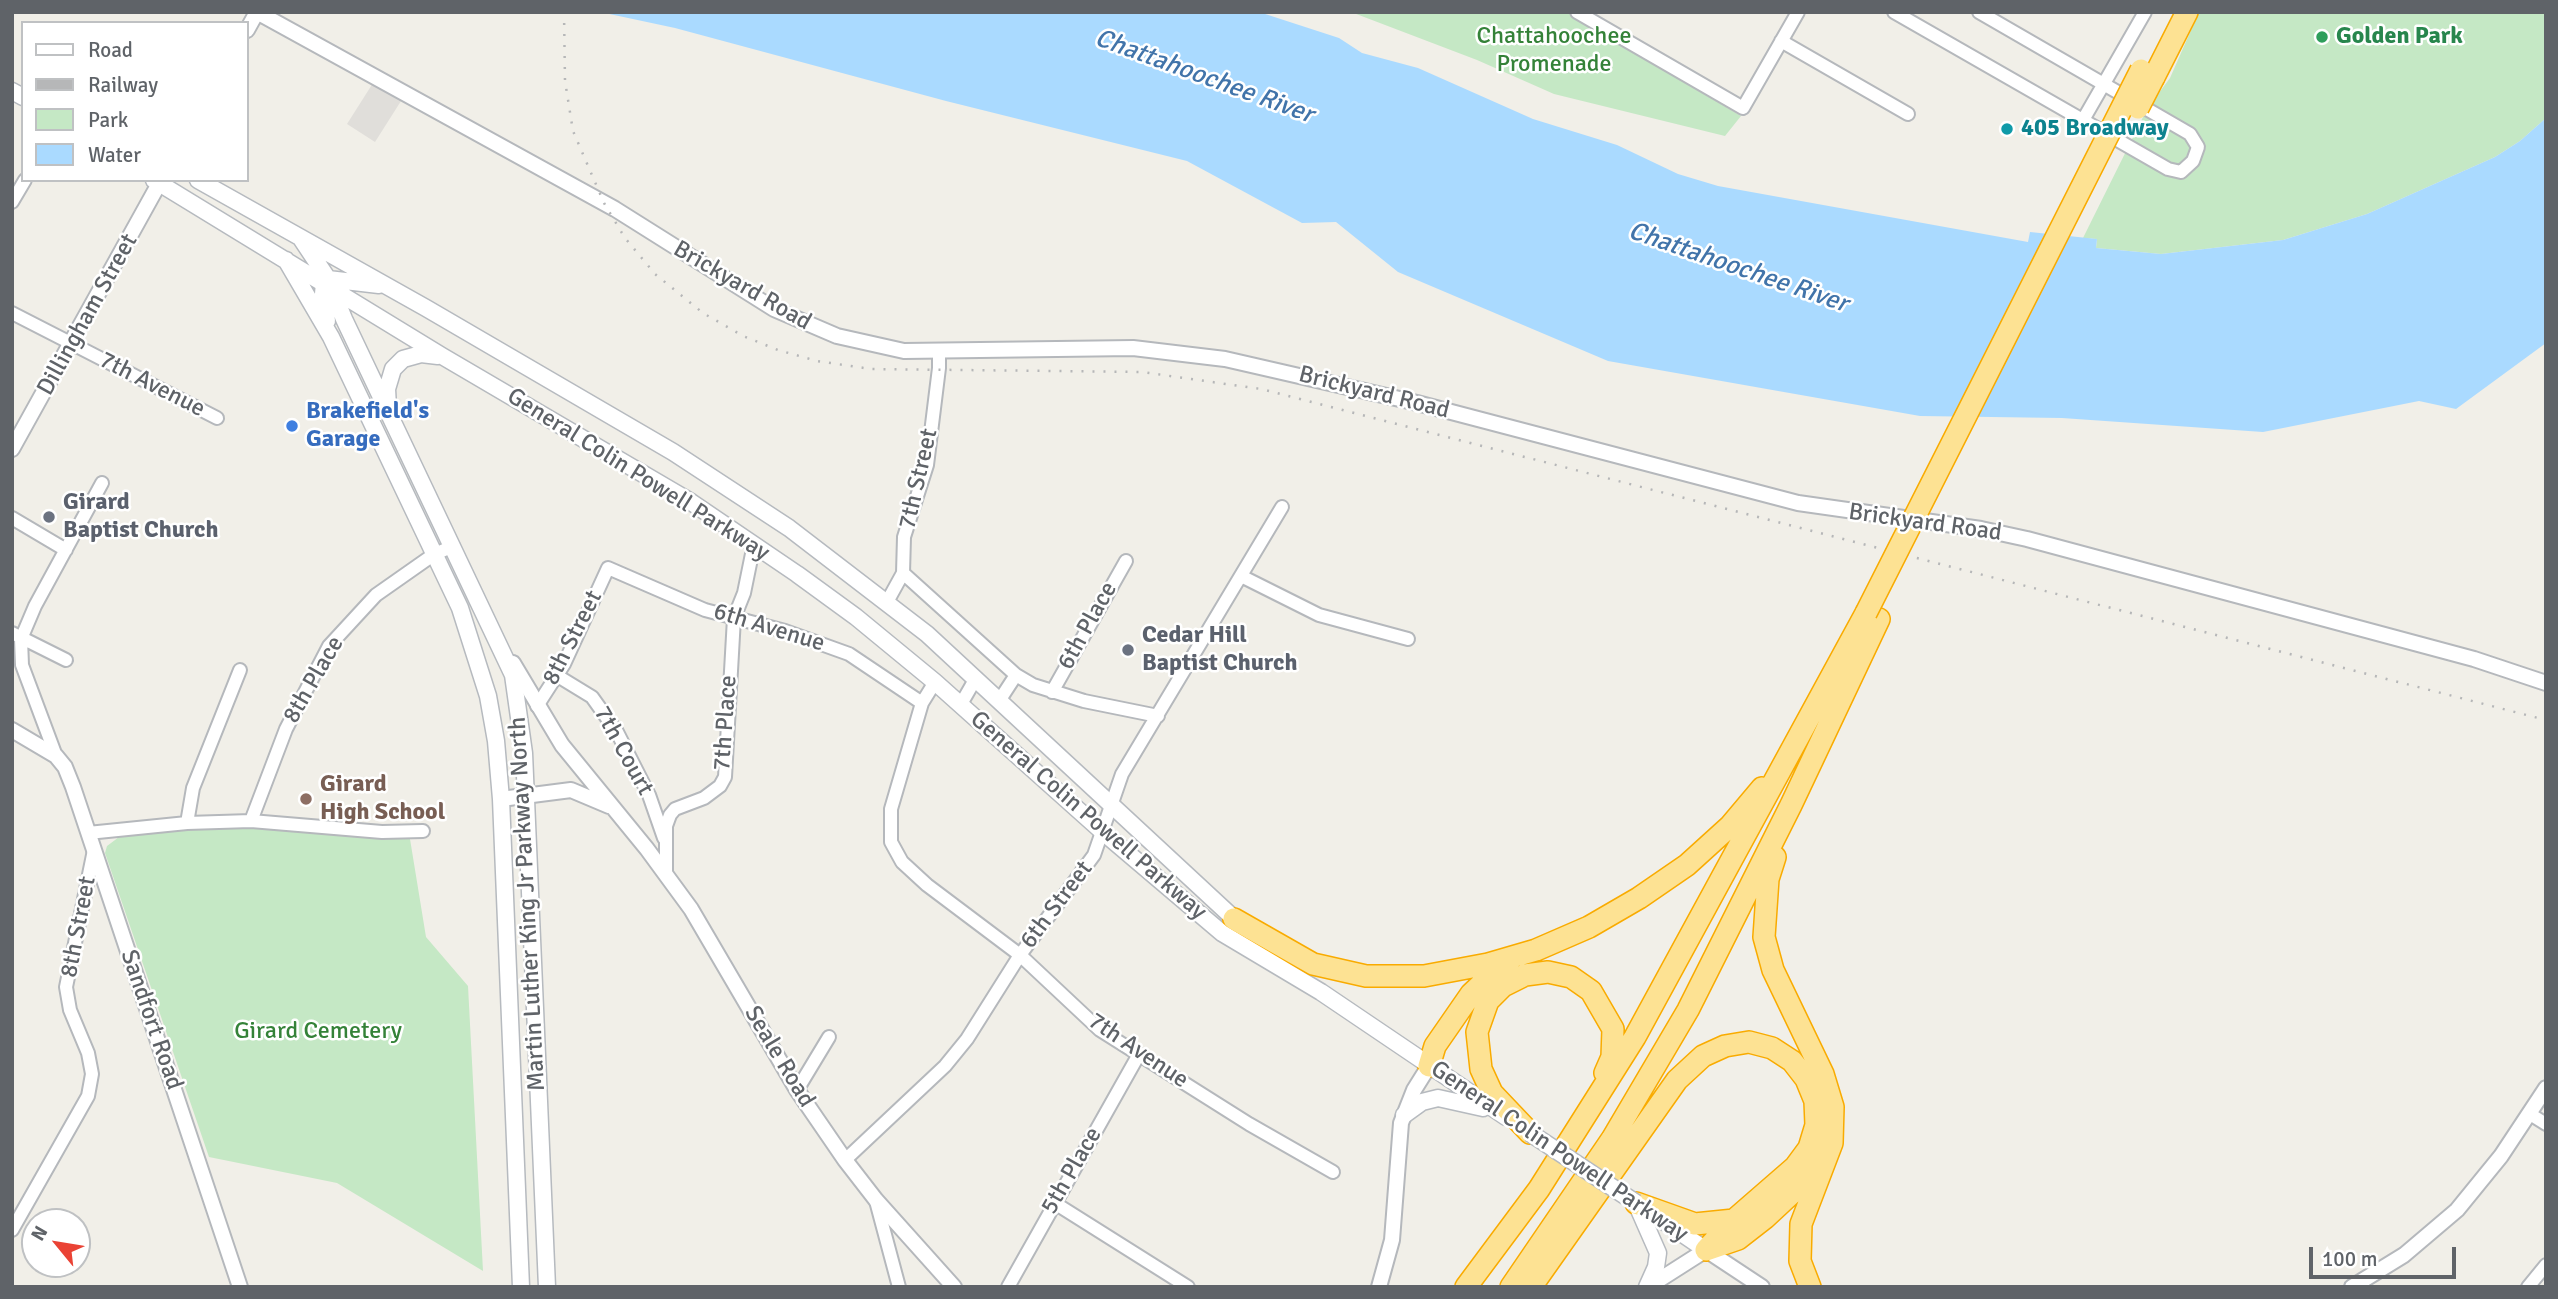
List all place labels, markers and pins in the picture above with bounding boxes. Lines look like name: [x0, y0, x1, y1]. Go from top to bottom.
place label: Golden Park: [2336, 23, 2463, 51]
marker: Golden Park: [2314, 29, 2330, 45]
place label: 405 Broadway: [2021, 115, 2169, 143]
marker: 405 Broadway: [1999, 121, 2015, 137]
place label: Brakefield's Garage: [306, 398, 429, 454]
marker: Brakefield's Garage: [284, 418, 300, 434]
place label: Girard Baptist Church: [63, 489, 218, 545]
marker: Girard Baptist Church: [41, 509, 57, 525]
place label: Cedar Hill Baptist Church: [1142, 622, 1297, 678]
marker: Cedar Hill Baptist Church: [1120, 642, 1136, 658]
place label: Girard High School: [320, 771, 445, 827]
marker: Girard High School: [298, 791, 314, 807]

